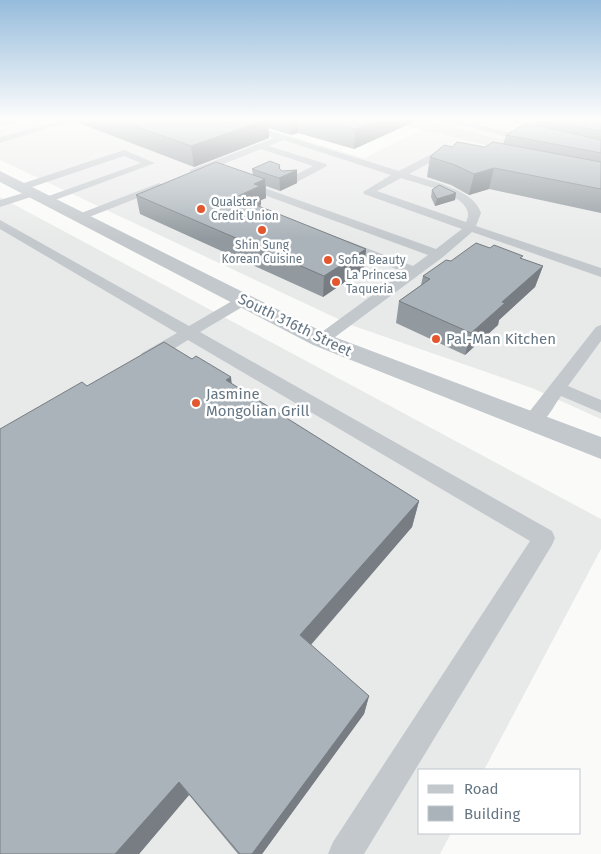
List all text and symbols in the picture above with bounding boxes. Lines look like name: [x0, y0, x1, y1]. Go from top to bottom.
place label: Qualstar Credit Union: [211, 195, 279, 223]
marker: Qualstar Credit Union: [195, 203, 207, 215]
marker: Shin Sung Korean Cuisine: [256, 224, 268, 236]
place label: Shin Sung Korean Cuisine: [222, 238, 302, 266]
place label: Sofia Beauty: [338, 253, 406, 267]
marker: Sofia Beauty: [322, 254, 334, 266]
place label: La Princesa Taqueria: [346, 268, 407, 296]
marker: La Princesa Taqueria: [330, 276, 342, 288]
street label: South 316th Street: [235, 290, 355, 361]
place label: Pal-Man Kitchen: [446, 330, 556, 348]
marker: Pal-Man Kitchen: [430, 333, 442, 345]
place label: Jasmine Mongolian Grill: [206, 385, 310, 420]
marker: Jasmine Mongolian Grill: [190, 397, 202, 409]
legend: [418, 769, 581, 834]
text: Road: [464, 780, 499, 798]
text: Building: [464, 805, 520, 823]

